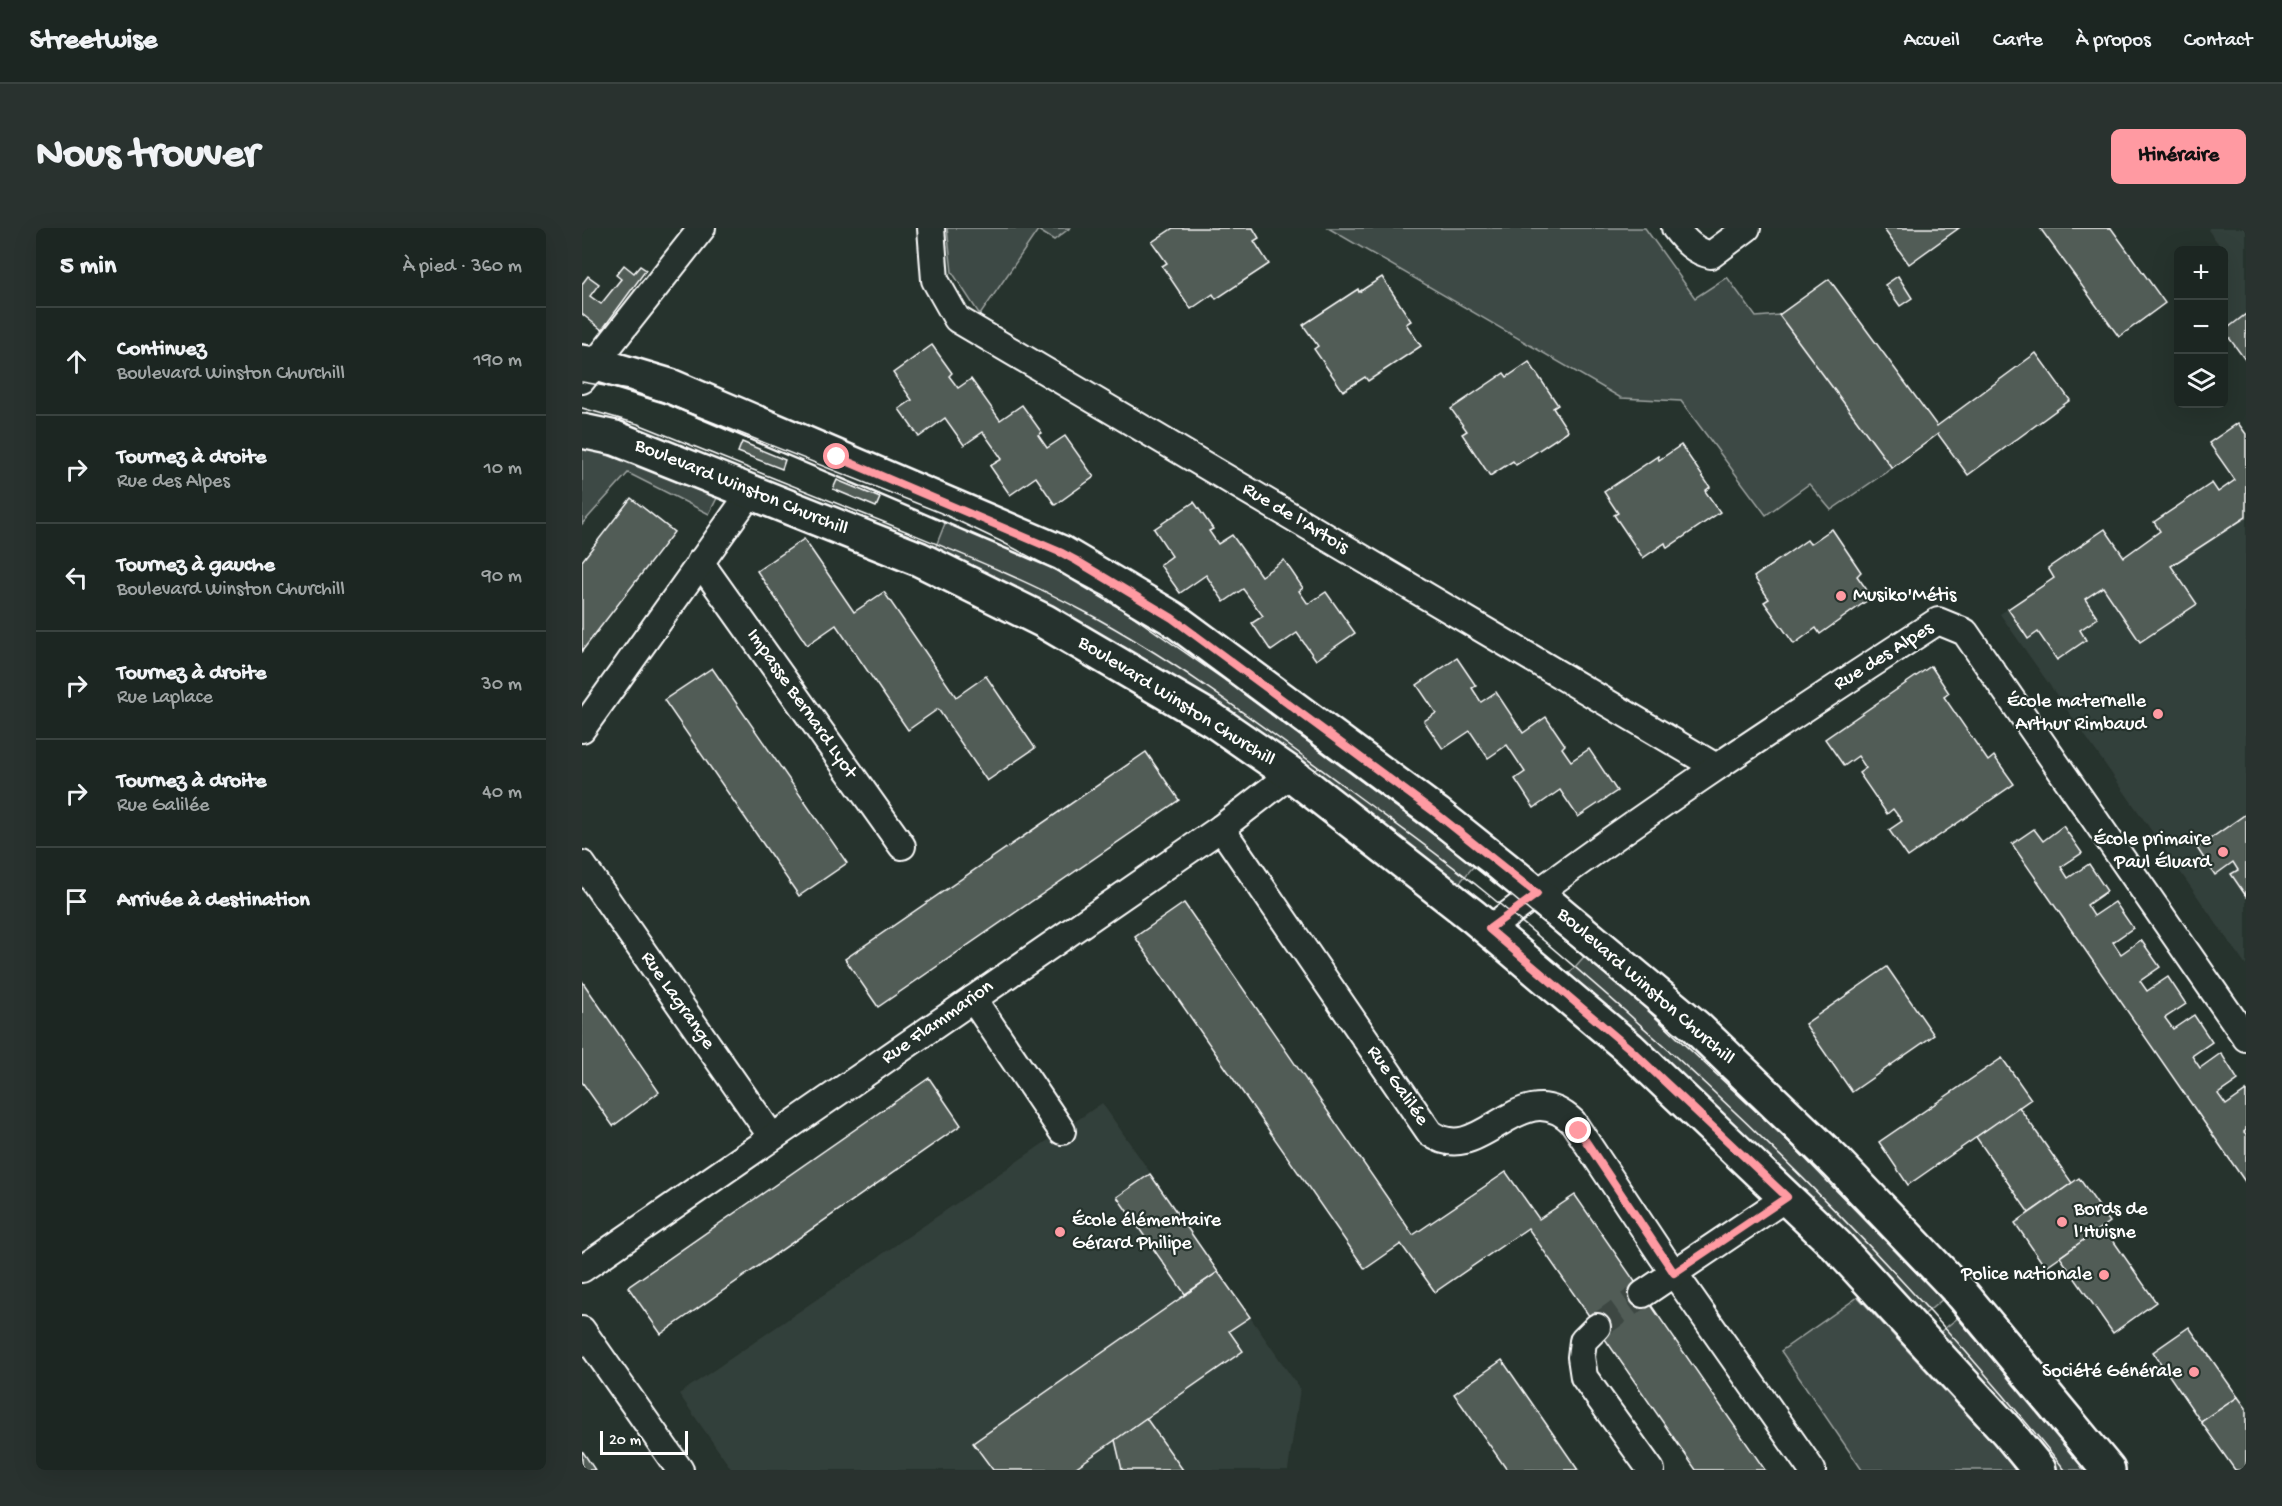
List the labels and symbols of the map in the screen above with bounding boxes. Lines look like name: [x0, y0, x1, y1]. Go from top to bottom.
street label: Boulevard Winston Churchill: [630, 434, 851, 541]
route start: [823, 443, 849, 469]
street label: Rue de l'Artois: [1238, 478, 1353, 560]
place label: Musiko'Métis: [1853, 585, 1957, 608]
marker: Musiko'Métis: [1834, 589, 1848, 603]
street label: Rue des Alpes: [1830, 617, 1938, 697]
street label: Impasse Bernard Lyot: [741, 625, 862, 785]
street label: Boulevard Winston Churchill: [1072, 631, 1279, 772]
place label: École maternelle Arthur Rimbaud: [2007, 690, 2148, 737]
marker: École maternelle Arthur Rimbaud: [2151, 707, 2165, 721]
place label: École primaire Paul Éluard: [2094, 828, 2213, 875]
marker: École primaire Paul Éluard: [2216, 845, 2230, 859]
street label: Boulevard Winston Churchill: [1551, 903, 1739, 1070]
street label: Rue Lagrange: [635, 948, 720, 1055]
street label: Rue Flammarion: [878, 976, 999, 1070]
street label: Rue Galilée: [1361, 1042, 1433, 1131]
route end: [1565, 1117, 1591, 1143]
place label: Bords de l'Huisne: [2073, 1199, 2148, 1245]
place label: École élémentaire Gérard Philipe: [1072, 1209, 1222, 1256]
marker: Bords de l'Huisne: [2055, 1215, 2069, 1229]
marker: École élémentaire Gérard Philipe: [1053, 1225, 1067, 1239]
place label: Police nationale: [1960, 1264, 2093, 1287]
marker: Police nationale: [2097, 1268, 2111, 1282]
place label: Société Générale: [2042, 1361, 2183, 1384]
marker: Société Générale: [2187, 1365, 2201, 1379]
scale bar: [600, 1428, 688, 1456]

